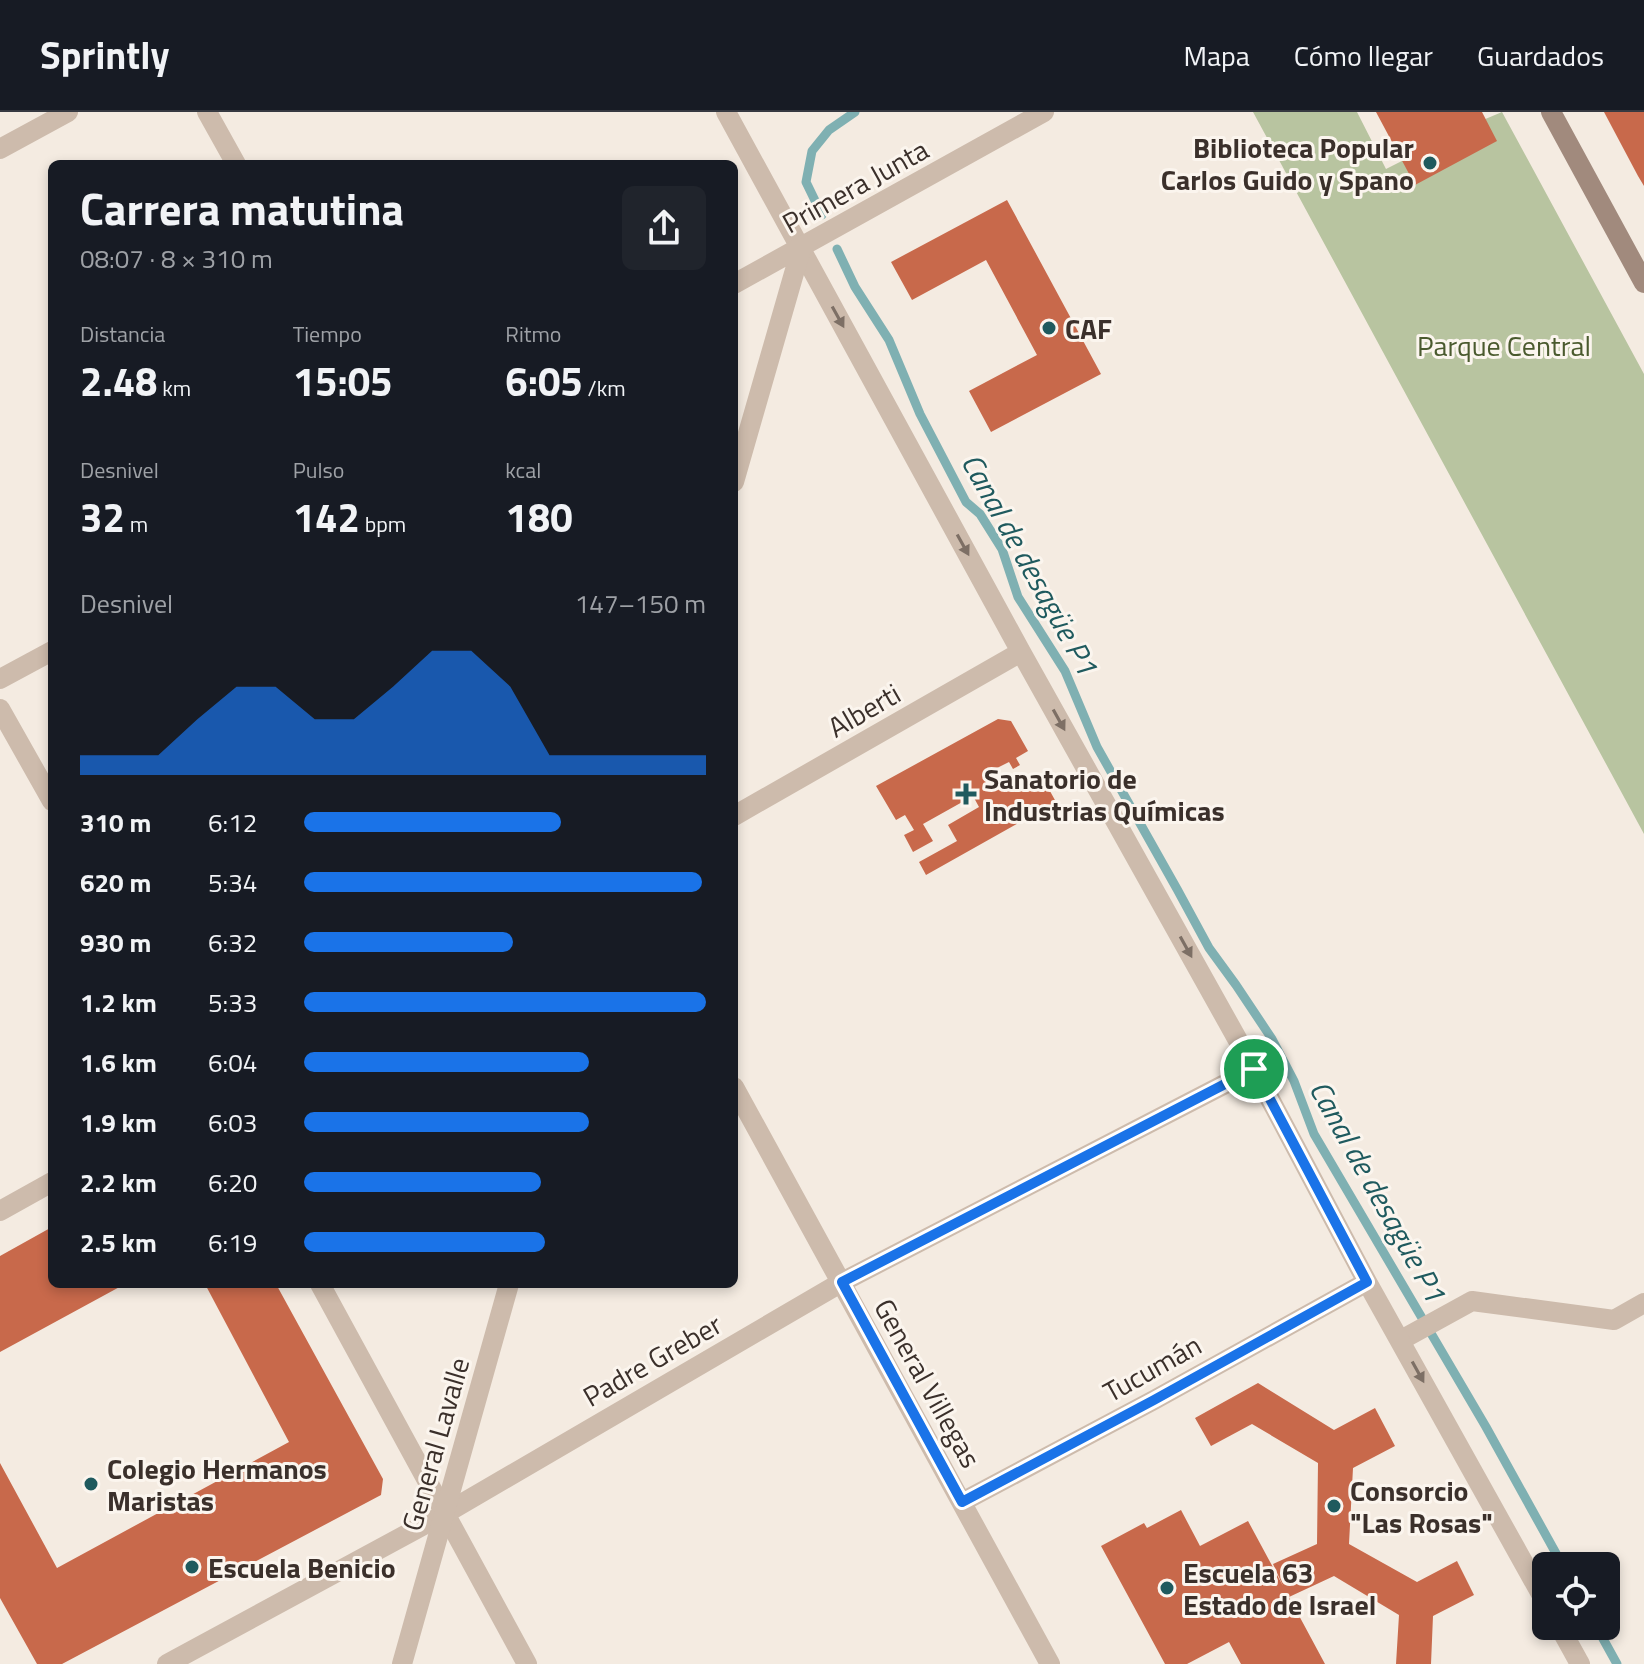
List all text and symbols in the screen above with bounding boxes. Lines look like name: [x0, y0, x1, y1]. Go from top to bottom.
text: Sprintly: [40, 26, 169, 84]
text: Mapa: [1183, 34, 1250, 77]
text: Cómo llegar: [1294, 34, 1433, 77]
text: Guardados: [1477, 34, 1604, 77]
place label: Biblioteca Popular Carlos Guido y Spano: [1161, 126, 1414, 201]
street label: Primera Junta: [774, 128, 936, 244]
marker: Biblioteca Popular Carlos Guido y Spano: [1421, 154, 1439, 172]
text: Carrera matutina: [80, 175, 404, 242]
button: share: [622, 186, 706, 270]
text: 08:07 · 8 × 310 m: [80, 239, 273, 278]
one-way arrow: [831, 306, 845, 328]
place label: CAF: [1065, 307, 1112, 350]
text: Distancia: [80, 317, 165, 351]
text: Tiempo: [293, 317, 362, 351]
text: Ritmo: [505, 317, 561, 351]
marker: CAF: [1040, 319, 1058, 337]
park label: Parque Central: [1417, 324, 1591, 367]
text: 2.48: [80, 351, 157, 412]
text: 15:05: [293, 351, 393, 412]
text: 6:05: [505, 351, 583, 412]
text: km: [157, 371, 191, 405]
text: /km: [583, 371, 626, 405]
water label: Canal de desagüe P1: [950, 445, 1110, 684]
text: Desnivel: [80, 453, 159, 487]
text: Pulso: [293, 453, 344, 487]
text: kcal: [505, 453, 541, 487]
text: 32: [80, 487, 125, 548]
text: 142: [293, 487, 360, 548]
text: 180: [505, 487, 573, 548]
text: m: [125, 507, 148, 541]
text: bpm: [360, 507, 406, 541]
one-way arrow: [955, 534, 969, 556]
text: Desnivel: [80, 584, 173, 623]
text: 147–150 m: [575, 584, 706, 623]
street label: Alberti: [820, 672, 908, 748]
one-way arrow: [1052, 709, 1066, 731]
place label: Sanatorio de Industrias Químicas: [984, 757, 1225, 832]
marker: Sanatorio de Industrias Químicas: [955, 783, 977, 805]
text: 310 m: [80, 803, 151, 842]
text: 6:12: [208, 803, 257, 842]
text: 620 m: [80, 863, 151, 902]
text: 5:34: [208, 863, 257, 902]
text: 930 m: [80, 923, 151, 962]
text: 6:32: [208, 923, 257, 962]
one-way arrow: [1179, 936, 1193, 958]
text: 1.2 km: [80, 983, 157, 1022]
text: 5:33: [208, 983, 257, 1022]
pin: [1220, 1035, 1288, 1103]
text: 1.6 km: [80, 1043, 157, 1082]
text: 6:04: [208, 1043, 257, 1082]
icon: arrive: [1232, 1047, 1276, 1091]
water label: Canal de desagüe P1: [1298, 1072, 1458, 1311]
text: 1.9 km: [80, 1103, 157, 1142]
text: 6:03: [208, 1103, 257, 1142]
text: 2.2 km: [80, 1163, 157, 1202]
text: 6:20: [208, 1163, 257, 1202]
text: 2.5 km: [80, 1223, 157, 1262]
text: 6:19: [208, 1223, 257, 1262]
street label: General Villegas: [864, 1290, 992, 1476]
street label: Padre Greber: [574, 1303, 730, 1417]
street label: Tucumán: [1095, 1323, 1209, 1413]
street label: General Lavalle: [390, 1352, 480, 1536]
one-way arrow: [1411, 1361, 1425, 1383]
place label: Colegio Hermanos Maristas: [107, 1447, 327, 1522]
place label: Consorcio "Las Rosas": [1350, 1469, 1493, 1544]
marker: Colegio Hermanos Maristas: [82, 1475, 100, 1493]
marker: Consorcio "Las Rosas": [1325, 1497, 1343, 1515]
place label: Escuela Benicio: [208, 1546, 396, 1589]
place label: Escuela 63 Estado de Israel: [1183, 1551, 1376, 1626]
map controls: [1532, 1552, 1620, 1640]
button: locate: [1532, 1552, 1620, 1640]
marker: Escuela Benicio: [183, 1558, 201, 1576]
marker: Escuela 63 Estado de Israel: [1158, 1579, 1176, 1597]

